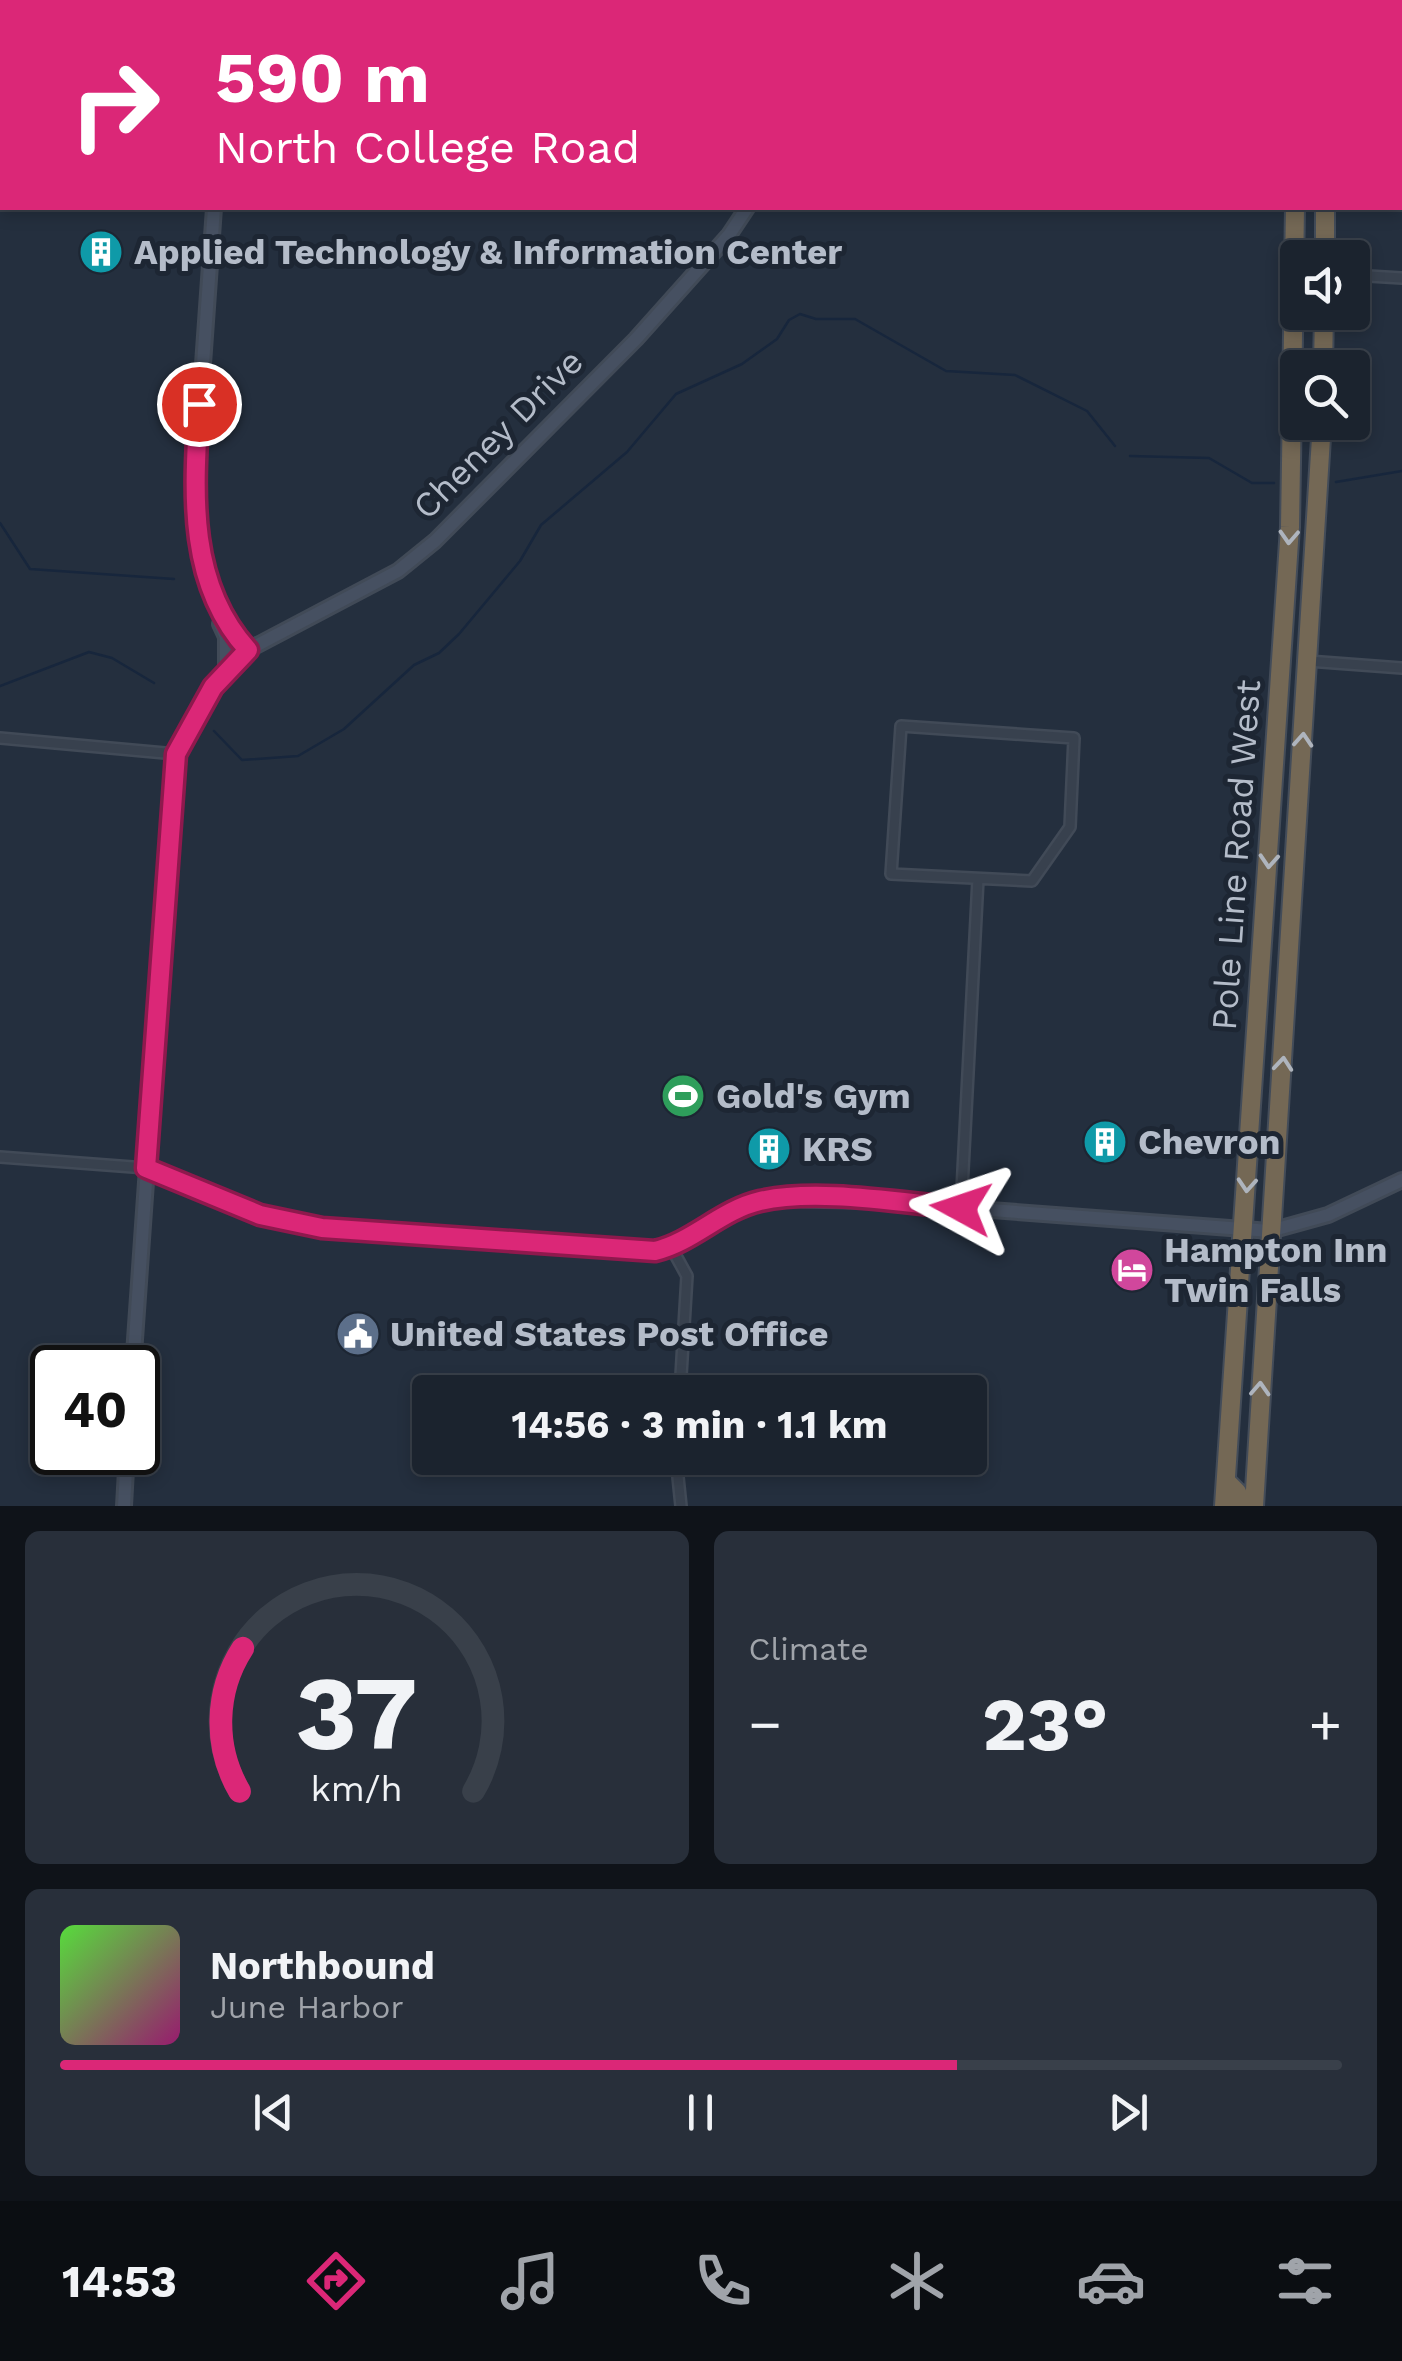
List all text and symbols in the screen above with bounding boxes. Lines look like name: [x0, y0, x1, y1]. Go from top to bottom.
text: 590 m: [215, 37, 430, 119]
icon: right: [50, 40, 180, 170]
text: North College Road: [215, 121, 640, 174]
building icon: Applied Technology & Information Center: [78, 229, 124, 275]
place label: Applied Technology & Information Center: [134, 231, 842, 273]
map controls: [1280, 240, 1370, 440]
button: sound: [1280, 240, 1370, 330]
street label: Cheney Drive: [404, 340, 592, 528]
button: search: [1280, 350, 1370, 440]
pin: [157, 362, 242, 447]
icon: arrive: [172, 377, 227, 432]
one-way arrow: [1279, 529, 1300, 545]
street label: Pole Line Road West: [1203, 678, 1269, 1032]
one-way arrow: [1292, 732, 1313, 748]
one-way arrow: [1259, 854, 1280, 870]
one-way arrow: [1272, 1056, 1293, 1072]
sports icon: Gold's Gym: [660, 1073, 706, 1119]
place label: Gold's Gym: [716, 1075, 911, 1117]
building icon: Chevron: [1082, 1119, 1128, 1165]
place label: Chevron: [1138, 1121, 1280, 1163]
building icon: KRS: [746, 1126, 792, 1172]
place label: KRS: [802, 1128, 873, 1170]
position arrow: [909, 1156, 1013, 1260]
one-way arrow: [1237, 1178, 1258, 1194]
place label: Hampton Inn Twin Falls: [1164, 1229, 1387, 1311]
hotel icon: Hampton Inn Twin Falls: [1109, 1247, 1155, 1293]
public building icon: United States Post Office: [335, 1311, 381, 1357]
place label: United States Post Office: [390, 1313, 829, 1355]
speed limit sign: 40: [30, 1345, 160, 1475]
one-way arrow: [1249, 1380, 1270, 1396]
text: 14:56 · 3 min · 1.1 km: [512, 1403, 887, 1447]
text: Climate: [749, 1630, 869, 1668]
text: 37: [296, 1652, 418, 1774]
text: 23°: [982, 1680, 1108, 1768]
text: −: [749, 1692, 782, 1756]
text: +: [1309, 1692, 1342, 1756]
text: km/h: [311, 1768, 403, 1810]
text: Northbound: [210, 1944, 435, 1988]
text: June Harbor: [210, 1988, 404, 2026]
icon: previous: [246, 2085, 301, 2140]
icon: pause: [673, 2085, 728, 2140]
icon: next: [1101, 2085, 1156, 2140]
icon: directions: [301, 2246, 371, 2316]
icon: music: [495, 2246, 565, 2316]
icon: phone: [688, 2246, 758, 2316]
icon: climate: [882, 2246, 952, 2316]
icon: car: [1076, 2246, 1146, 2316]
icon: filters: [1270, 2246, 1340, 2316]
text: 14:53: [62, 2255, 177, 2308]

